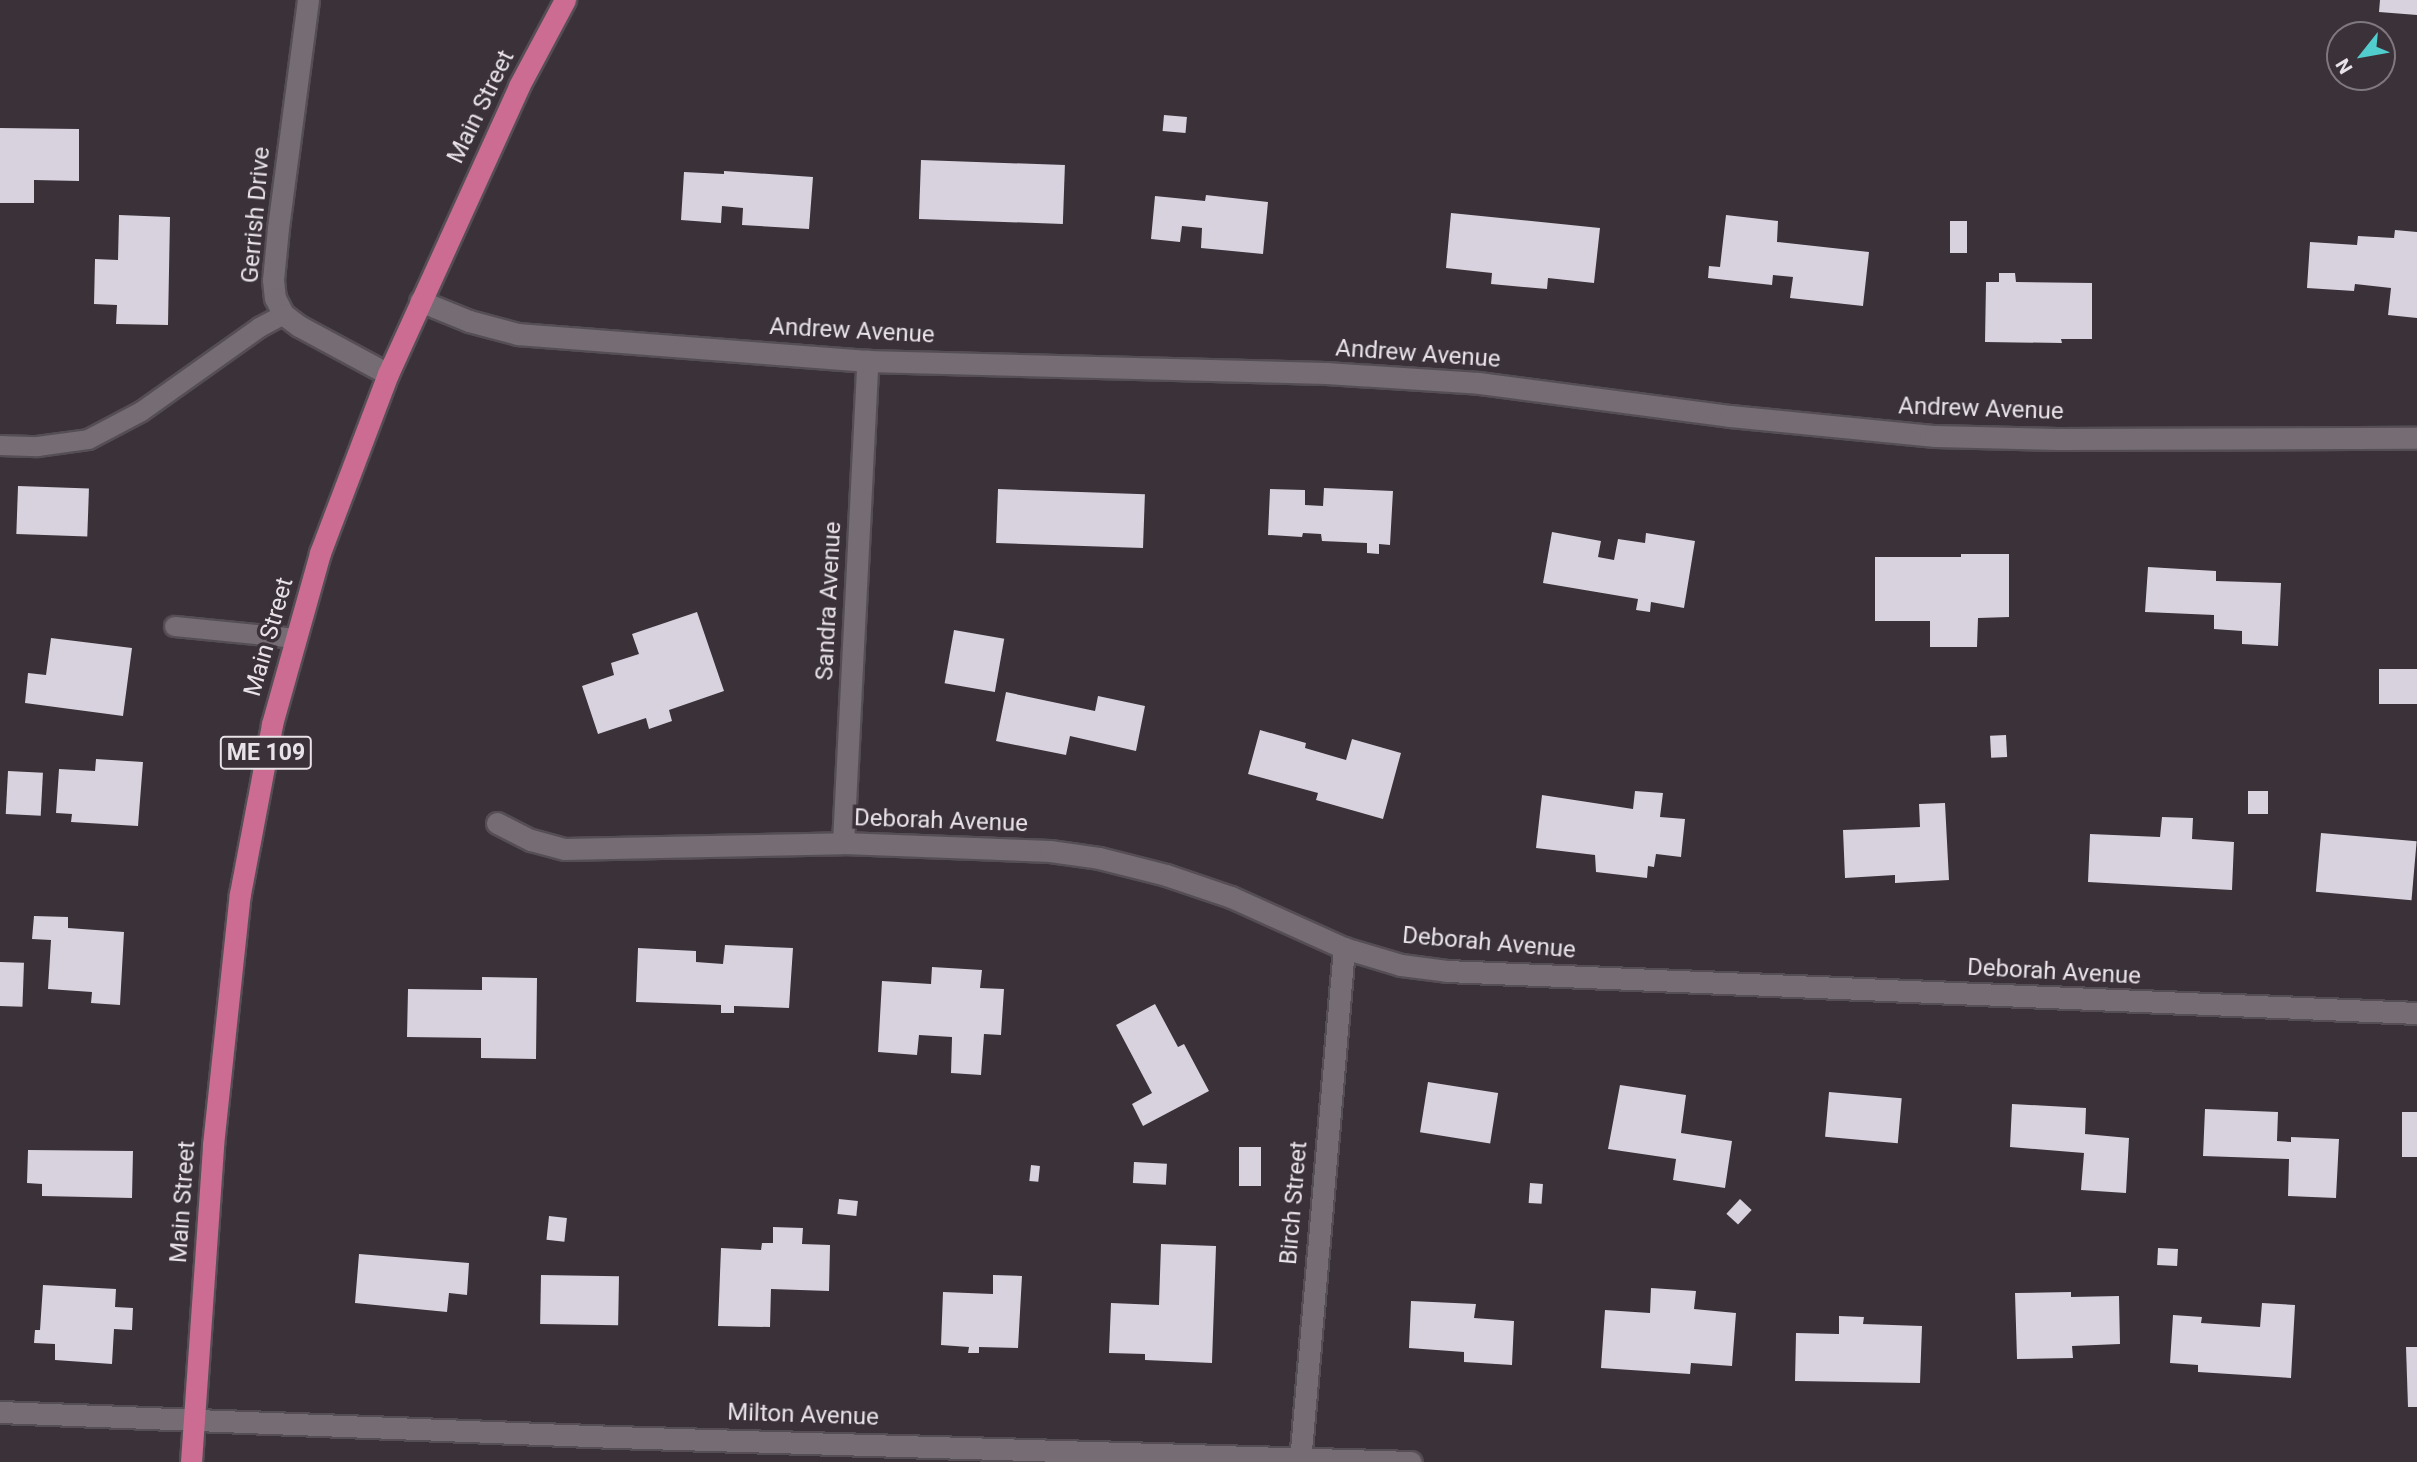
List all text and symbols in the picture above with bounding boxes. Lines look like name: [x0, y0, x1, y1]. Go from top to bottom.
north arrow: [2326, 21, 2396, 91]
street label: Main Street: [441, 46, 521, 168]
text: N: [2331, 54, 2358, 78]
street label: Gerrish Drive: [236, 146, 276, 284]
street label: Andrew Avenue: [769, 312, 935, 350]
street label: Andrew Avenue: [1334, 334, 1502, 374]
street label: Andrew Avenue: [1898, 392, 2064, 426]
street label: Sandra Avenue: [810, 521, 848, 681]
street label: Main Street: [238, 574, 300, 700]
road number: ME 109: [219, 734, 313, 772]
street label: Deborah Avenue: [854, 804, 1028, 838]
street label: Deborah Avenue: [1401, 921, 1577, 965]
street label: Deborah Avenue: [1966, 953, 2142, 991]
street label: Main Street: [164, 1140, 202, 1264]
street label: Birch Street: [1274, 1140, 1314, 1266]
street label: Milton Avenue: [727, 1398, 879, 1432]

